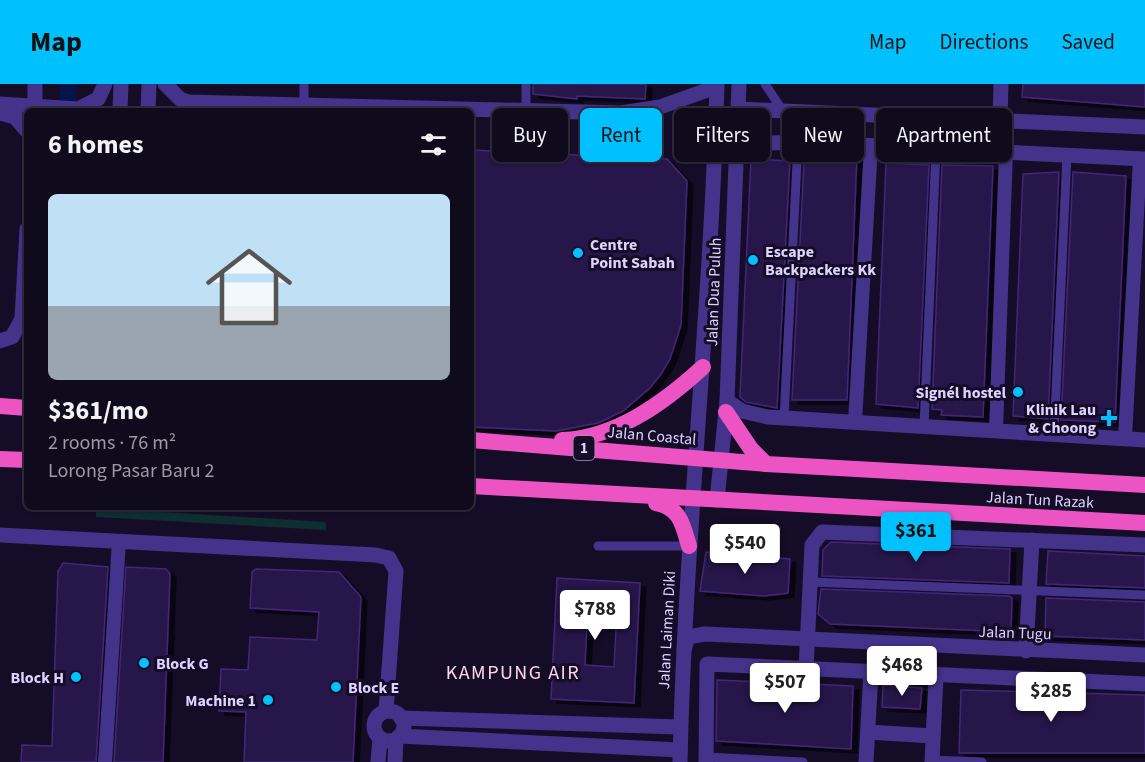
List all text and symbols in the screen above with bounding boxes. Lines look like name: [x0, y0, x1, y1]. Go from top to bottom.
text: Map: [30, 22, 82, 62]
text: Map: [869, 27, 907, 57]
text: Directions: [940, 27, 1028, 57]
text: Saved: [1061, 27, 1115, 57]
chip: Buy: [492, 108, 568, 162]
chip: Rent: [580, 108, 662, 162]
chip: Filters: [674, 108, 770, 162]
chip: New: [782, 108, 864, 162]
chip: Apartment: [876, 108, 1012, 162]
text: 6 homes: [48, 126, 143, 163]
icon: filters: [417, 128, 450, 161]
icon: home: [195, 233, 303, 341]
place label: Centre Point Sabah: [590, 234, 675, 274]
street label: Jalan Dua Puluh: [701, 237, 727, 347]
place label: Escape Backpackers Kk: [765, 241, 876, 281]
marker: Centre Point Sabah: [571, 246, 585, 260]
marker: Escape Backpackers Kk: [746, 253, 760, 267]
place label: Signél hostel: [916, 382, 1006, 404]
marker: Signél hostel: [1011, 385, 1025, 399]
text: $361/mo: [48, 392, 148, 429]
place label: Klinik Lau & Choong: [1026, 399, 1096, 439]
marker: Klinik Lau & Choong: [1100, 409, 1118, 427]
street label: Jalan Coastal: [607, 421, 697, 451]
text: 2 rooms · 76 m²: [48, 429, 176, 457]
road number: 1: [574, 436, 594, 460]
text: Lorong Pasar Baru 2: [48, 457, 214, 485]
street label: Jalan Tun Razak: [986, 486, 1094, 514]
pin: $361: [880, 512, 952, 563]
text: $361: [895, 517, 937, 545]
pin: $540: [709, 524, 781, 575]
text: $540: [724, 529, 766, 557]
street label: Jalan Laiman Diki: [653, 570, 681, 690]
pin: $788: [559, 590, 631, 641]
text: $788: [574, 595, 616, 623]
street label: Jalan Tugu: [978, 621, 1052, 645]
pin: $468: [866, 646, 938, 697]
text: $468: [881, 651, 923, 679]
place label: Block G: [156, 653, 209, 675]
marker: Block G: [137, 656, 151, 670]
district label: KAMPUNG AIR: [446, 659, 580, 687]
pin: $507: [749, 663, 821, 714]
place label: Block H: [11, 667, 64, 689]
text: $507: [764, 668, 806, 696]
marker: Block H: [69, 670, 83, 684]
pin: $285: [1015, 672, 1087, 723]
place label: Block E: [348, 677, 399, 699]
text: $285: [1030, 677, 1072, 705]
marker: Block E: [329, 680, 343, 694]
place label: Machine 1: [185, 690, 256, 712]
marker: Machine 1: [261, 693, 275, 707]

